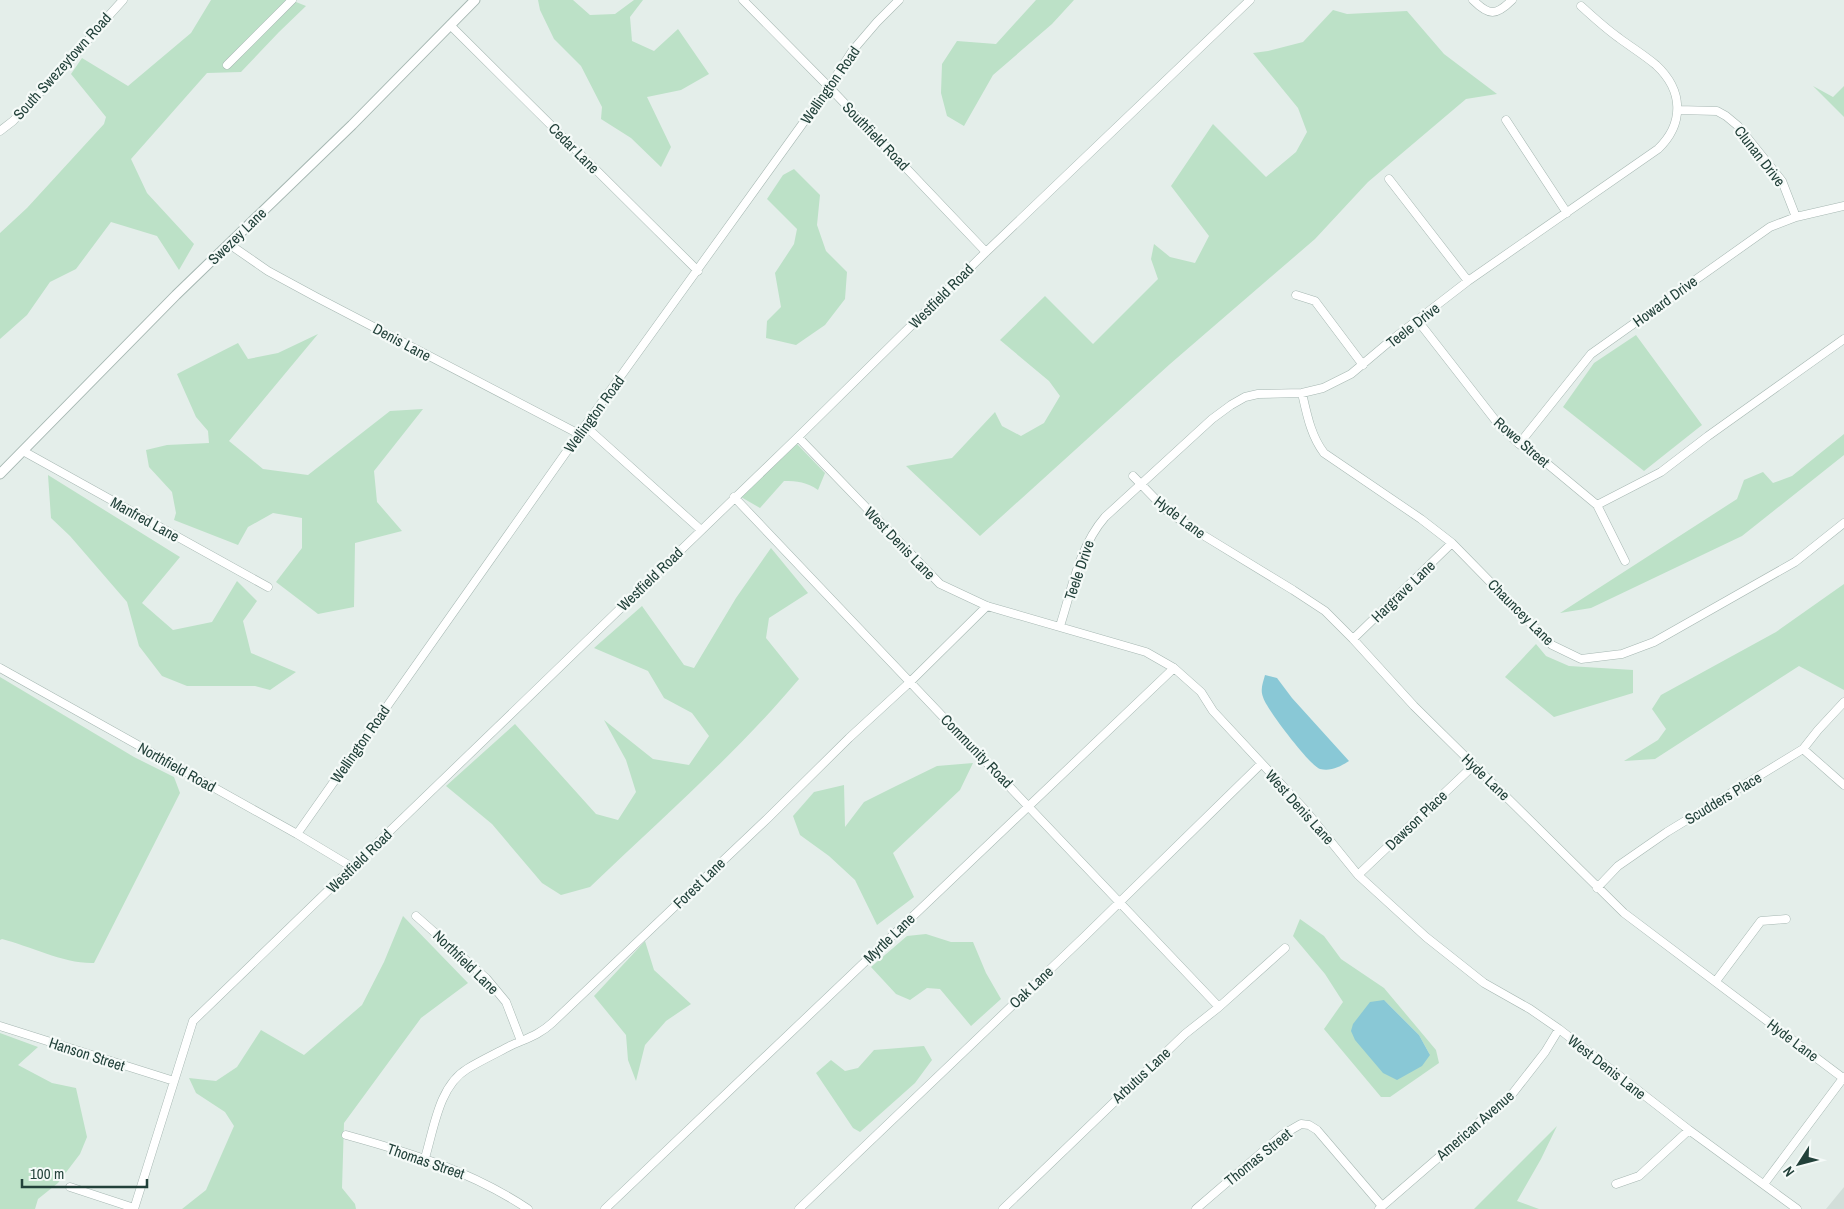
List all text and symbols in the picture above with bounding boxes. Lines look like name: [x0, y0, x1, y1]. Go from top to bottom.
street label: South Swezeytown Road: [8, 8, 116, 124]
street label: Wellington Road: [795, 42, 865, 128]
street label: Southfield Road: [838, 97, 914, 175]
street label: Cedar Lane: [544, 118, 604, 178]
street label: Clunan Drive: [1730, 121, 1790, 191]
street label: Swezey Lane: [203, 203, 271, 269]
street label: Westfield Road: [904, 259, 978, 333]
street label: Howard Drive: [1628, 270, 1702, 332]
street label: Teele Drive: [1382, 297, 1444, 352]
street label: Denis Lane: [369, 318, 435, 366]
street label: Wellington Road: [559, 371, 629, 457]
street label: Rowe Street: [1490, 412, 1555, 473]
street label: Manfred Lane: [107, 491, 183, 547]
street label: Hyde Lane: [1150, 491, 1210, 543]
street label: West Denis Lane: [860, 502, 940, 584]
street label: Teele Drive: [1059, 537, 1099, 603]
street label: Westfield Road: [613, 542, 687, 616]
street label: Hargrave Lane: [1366, 555, 1440, 627]
street label: Chauncey Lane: [1483, 574, 1559, 650]
street label: Wellington Road: [325, 701, 395, 787]
street label: Community Road: [936, 709, 1018, 793]
street label: Northfield Road: [134, 737, 220, 797]
street label: Hyde Lane: [1457, 749, 1515, 805]
street label: West Denis Lane: [1261, 765, 1339, 849]
street label: Scudders Place: [1681, 767, 1765, 829]
street label: Dawson Place: [1380, 785, 1452, 855]
street label: Westfield Road: [322, 824, 396, 898]
street label: Forest Lane: [668, 853, 730, 913]
street label: Myrtle Lane: [859, 908, 920, 968]
street label: Northfield Lane: [428, 925, 504, 999]
street label: Oak Lane: [1004, 961, 1058, 1013]
street label: Hyde Lane: [1763, 1014, 1823, 1066]
street label: West Denis Lane: [1563, 1030, 1651, 1104]
street label: Hanson Street: [46, 1032, 128, 1076]
street label: Arbutus Lane: [1106, 1042, 1175, 1108]
street label: American Avenue: [1431, 1085, 1519, 1165]
street label: Thomas Street: [1220, 1123, 1296, 1191]
street label: Thomas Street: [384, 1138, 468, 1184]
north arrow: [1774, 1139, 1824, 1189]
scale bar: [22, 1156, 148, 1188]
text: 100 m: [30, 1163, 64, 1184]
text: N: [1779, 1163, 1798, 1180]

